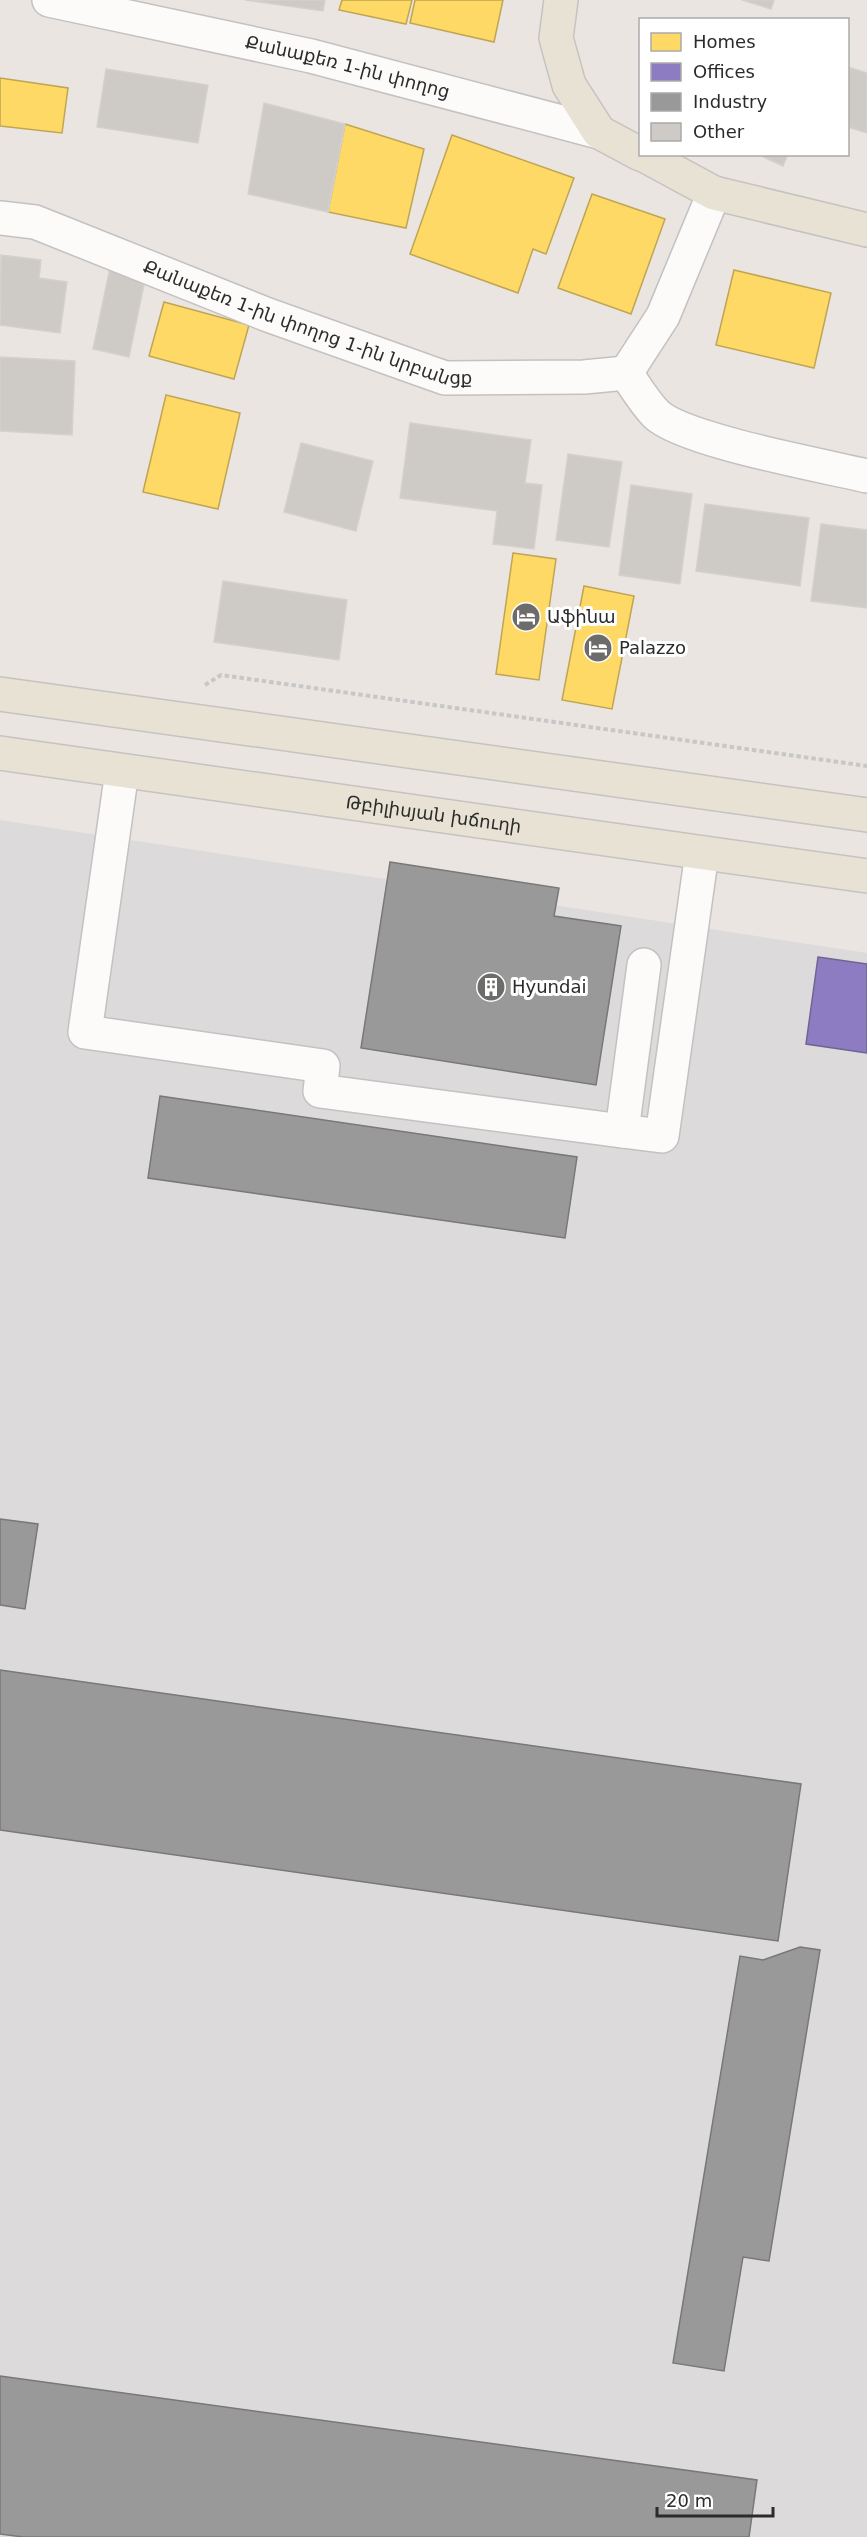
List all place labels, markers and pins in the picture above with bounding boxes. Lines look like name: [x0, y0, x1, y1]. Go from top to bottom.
hotel icon: Աֆինա: [510, 601, 542, 633]
place label: Աֆինա: [547, 606, 616, 627]
hotel icon: Palazzo: [582, 632, 614, 664]
place label: Palazzo: [619, 637, 686, 658]
building icon: Hyundai: [475, 971, 507, 1003]
place label: Hyundai: [512, 976, 586, 997]

